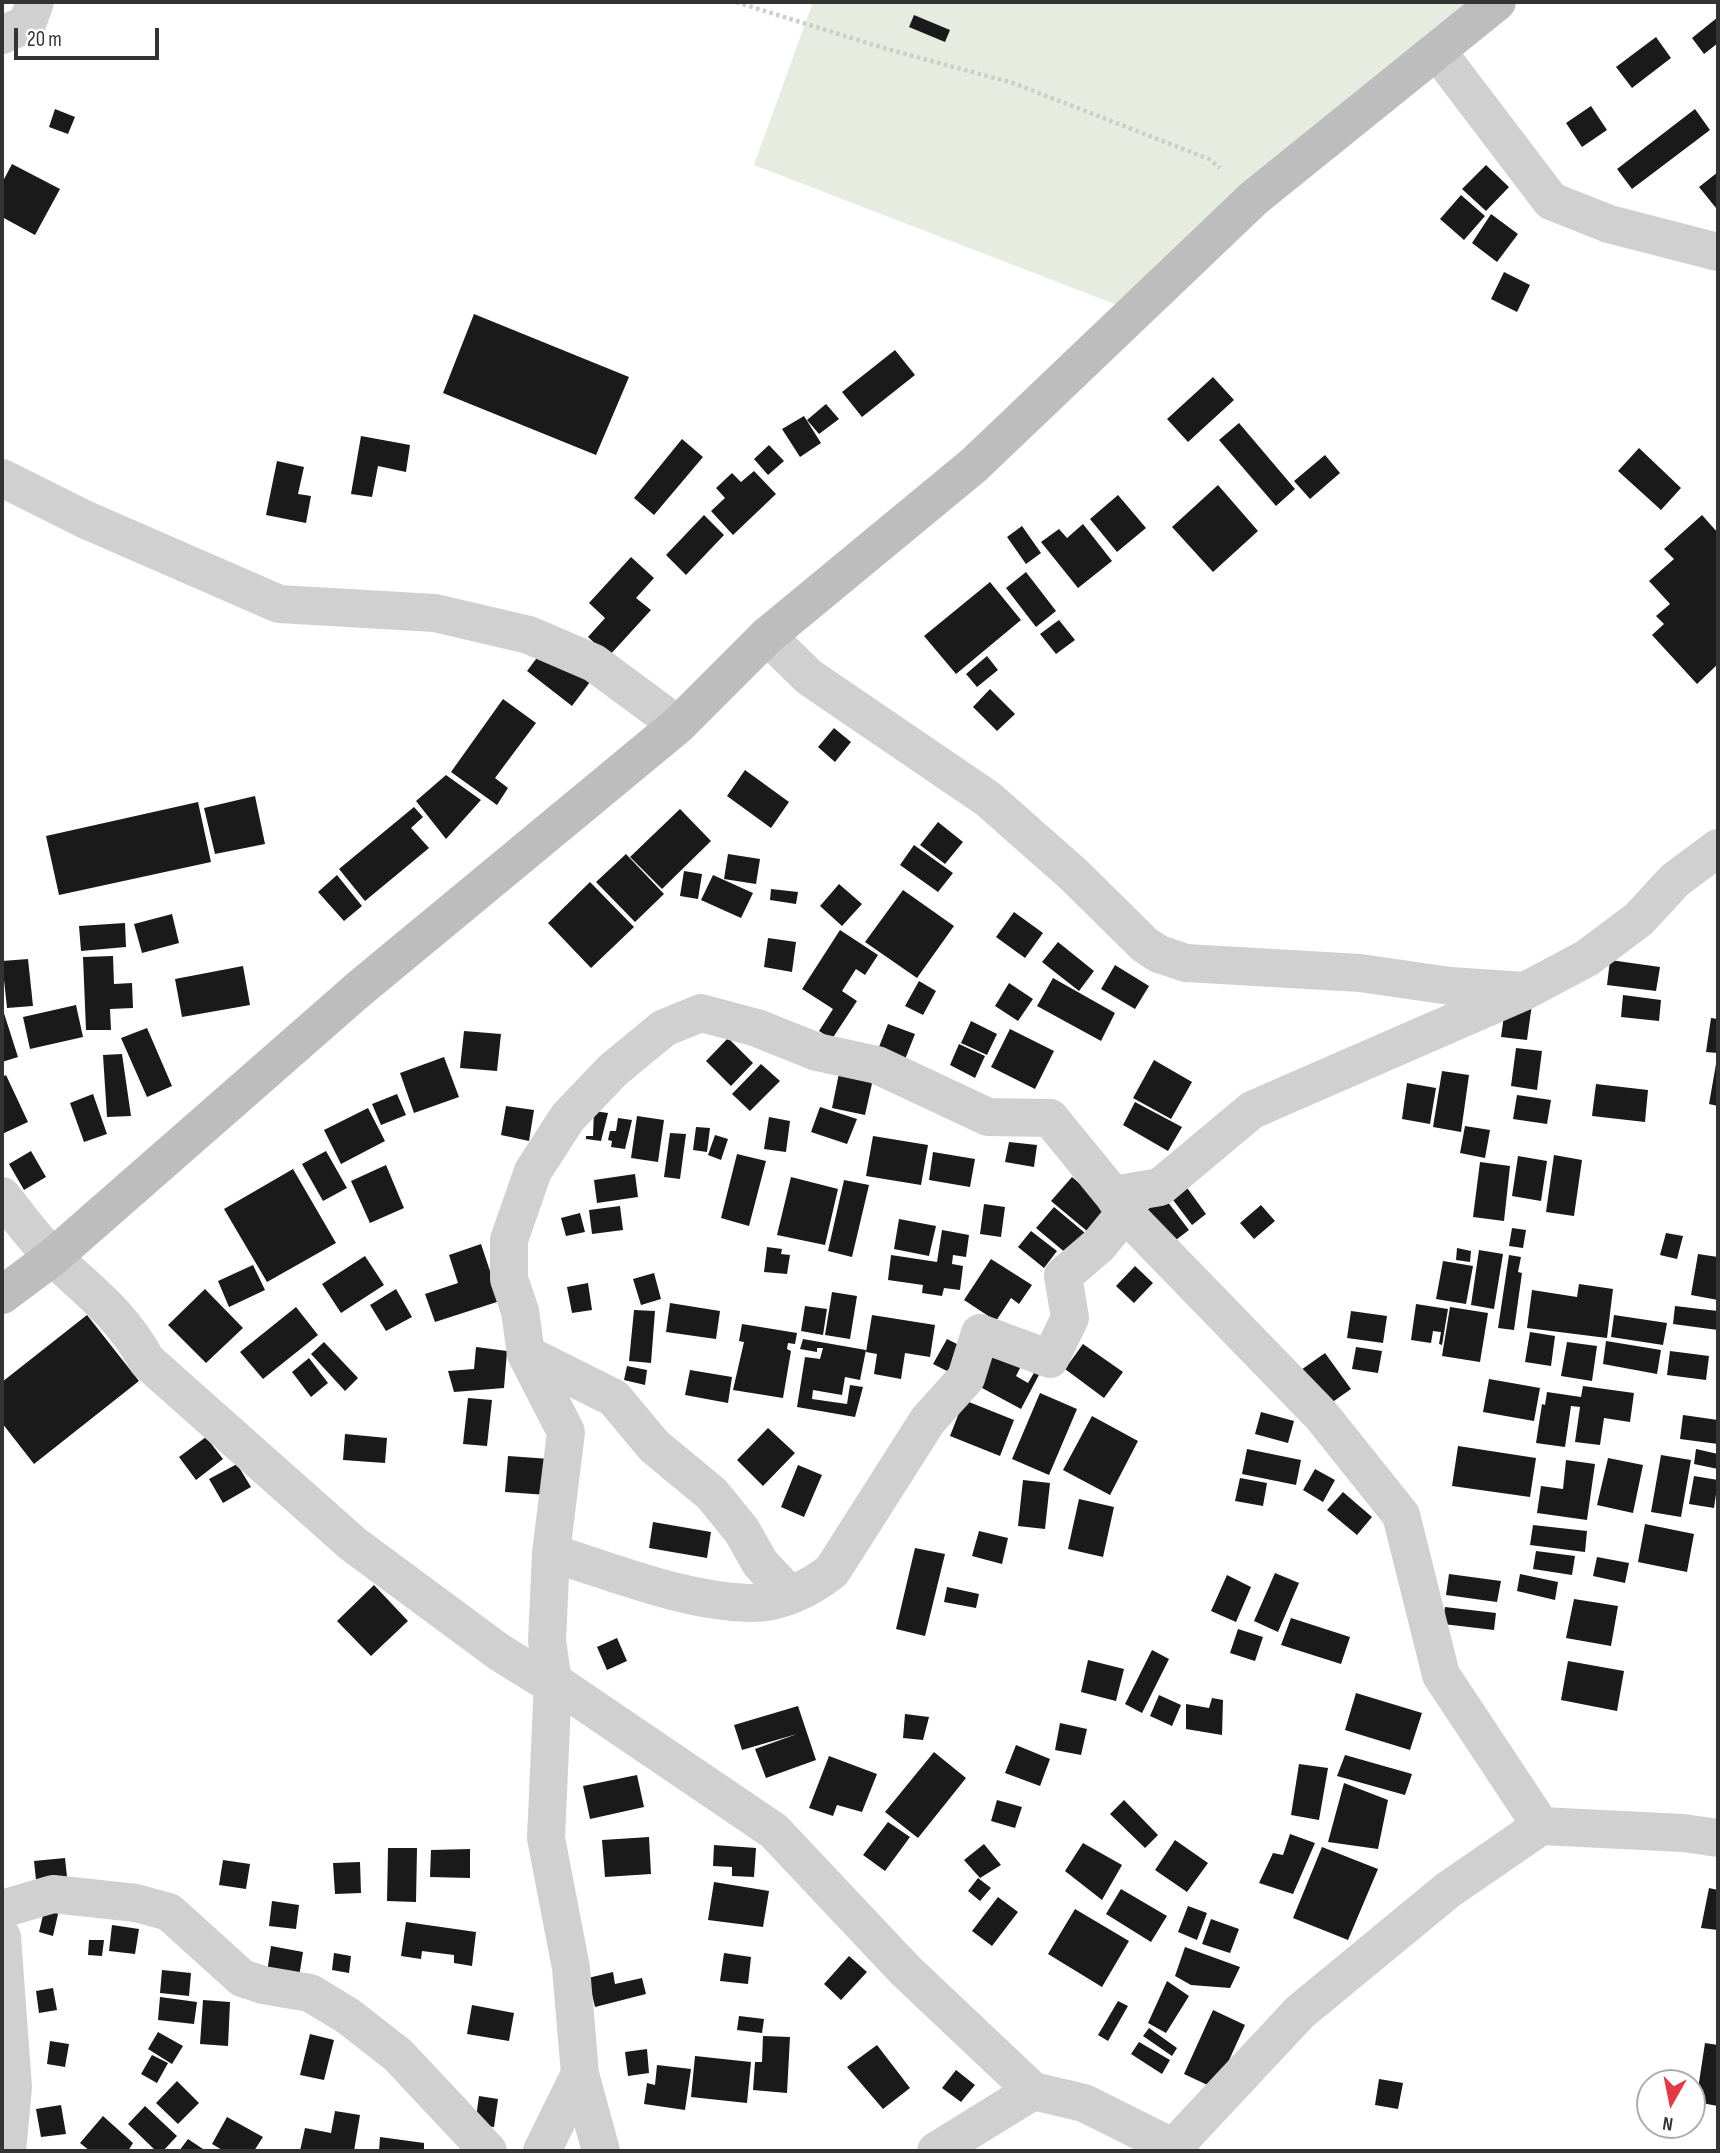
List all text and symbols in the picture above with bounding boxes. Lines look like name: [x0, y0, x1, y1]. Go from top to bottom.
scale bar: [18, 14, 163, 58]
text: 20 m: [27, 27, 62, 52]
north arrow: [1636, 2069, 1706, 2139]
text: N: [1661, 2111, 1675, 2135]

